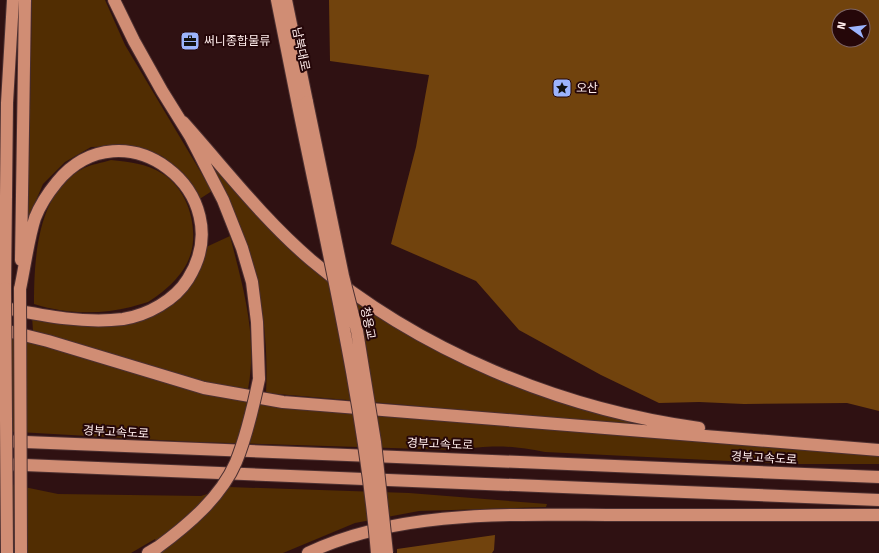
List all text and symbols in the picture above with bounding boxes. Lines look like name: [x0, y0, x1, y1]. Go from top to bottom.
north arrow: [831, 8, 871, 48]
text: N: [835, 21, 849, 31]
street label: 남북대로: [290, 26, 312, 72]
office icon: 써니종합물류: [179, 30, 201, 52]
place label: 써니종합물류: [204, 34, 270, 48]
place icon: 오산: [551, 77, 573, 99]
place label: 오산: [576, 81, 598, 95]
street label: 청용교: [358, 305, 378, 341]
street label: 경부고속도로: [83, 423, 149, 441]
street label: 경부고속도로: [407, 436, 473, 452]
street label: 경부고속도로: [731, 449, 797, 467]

